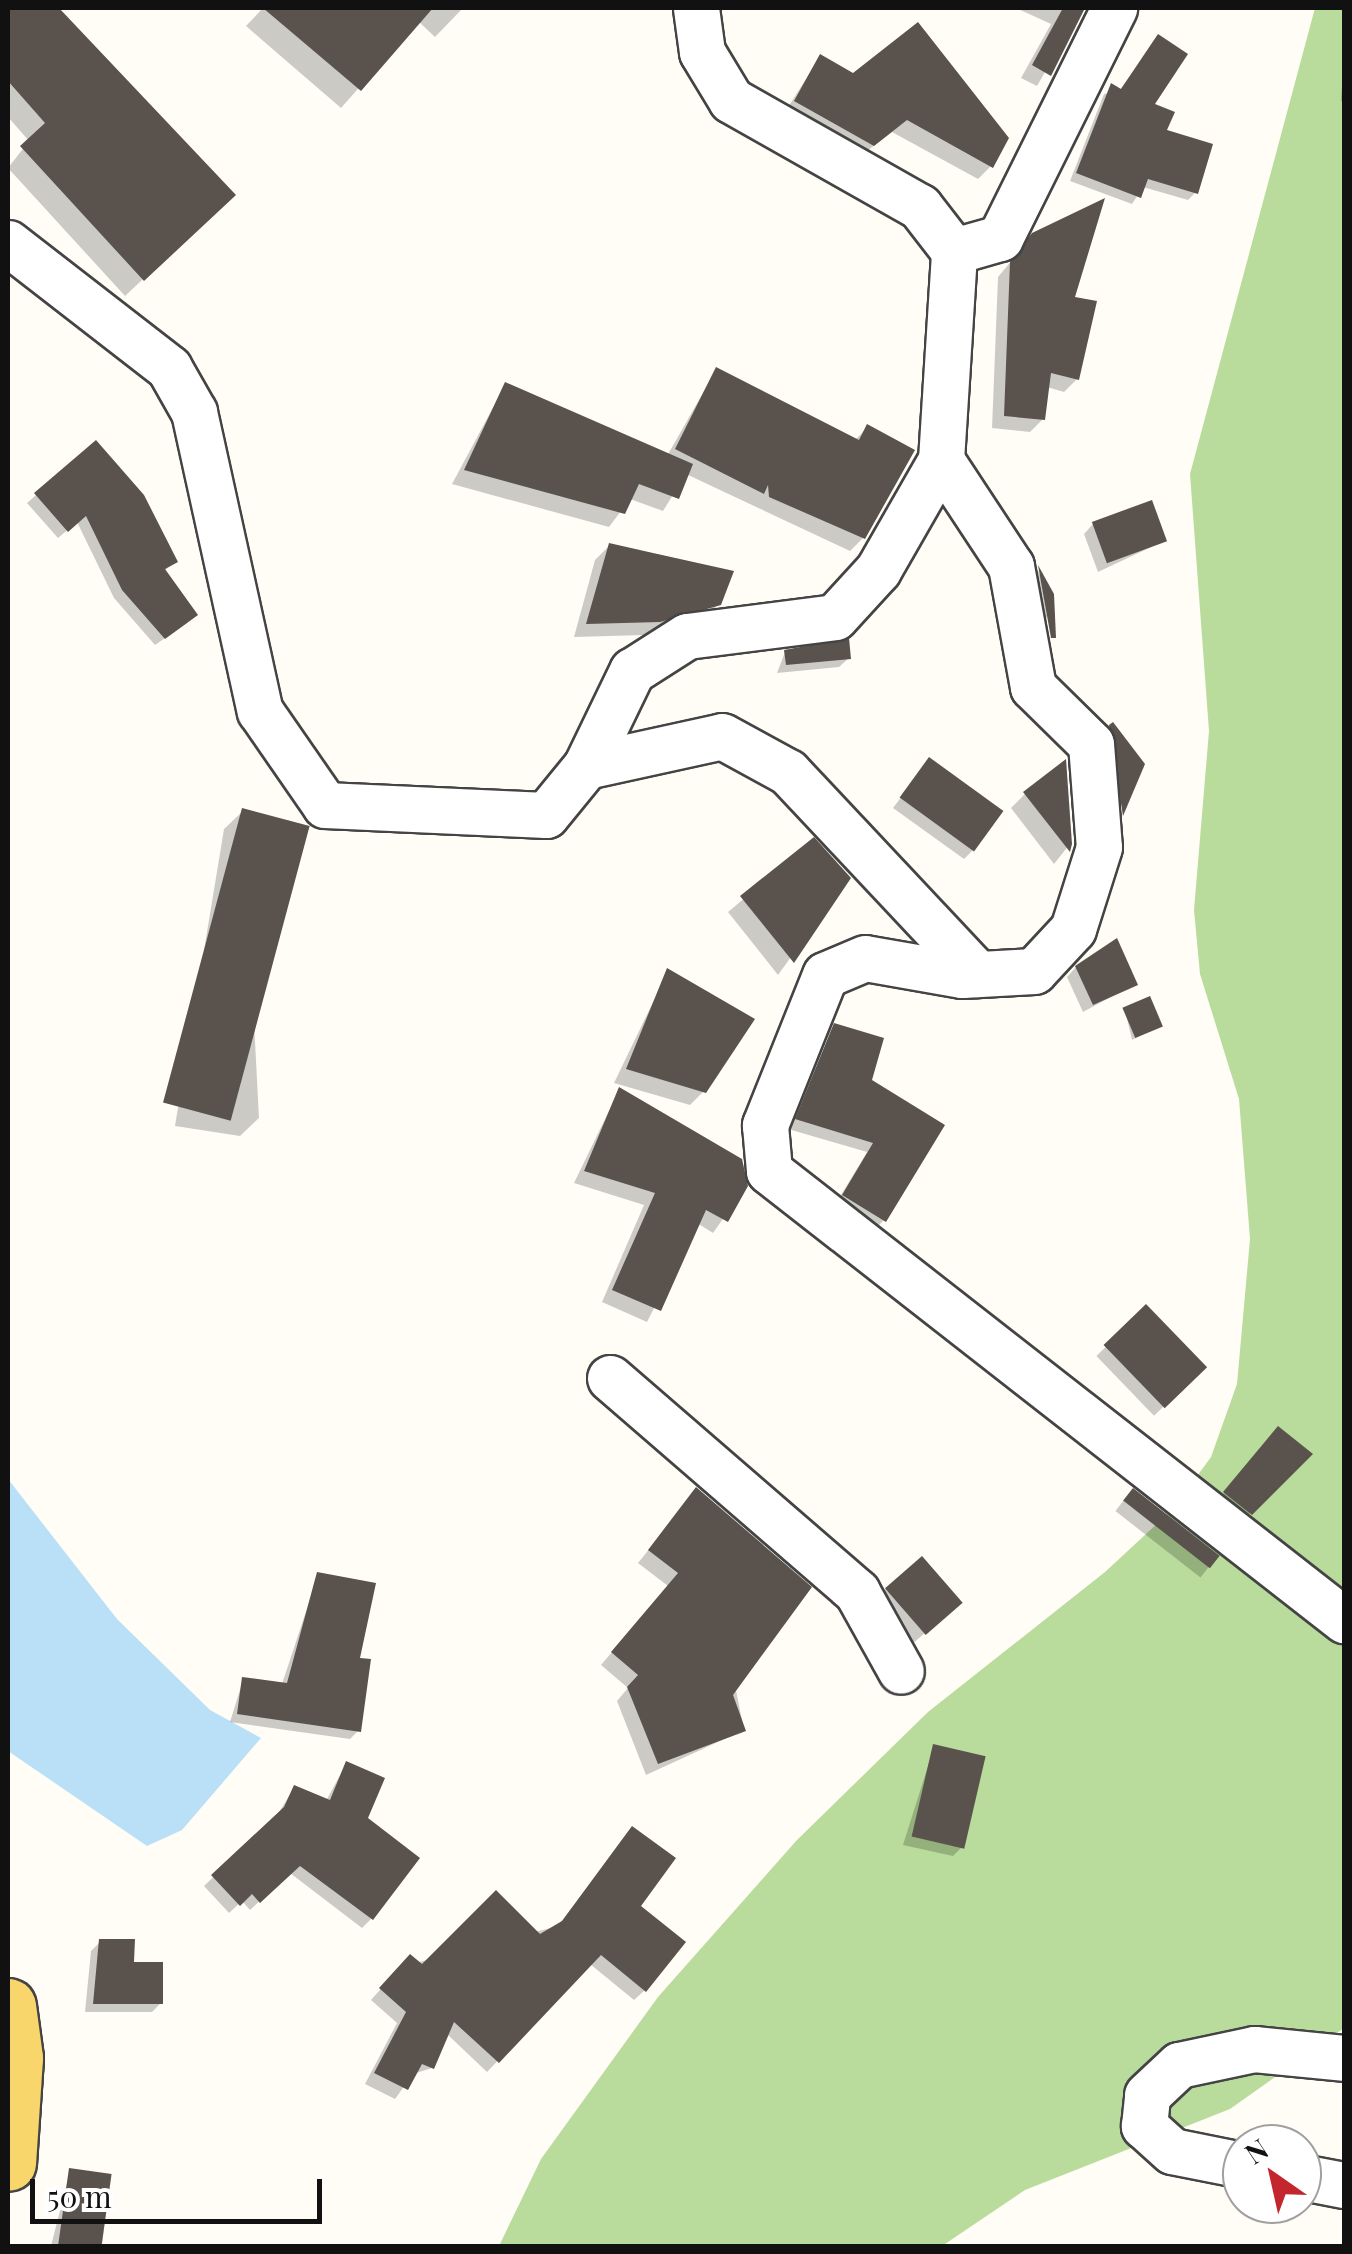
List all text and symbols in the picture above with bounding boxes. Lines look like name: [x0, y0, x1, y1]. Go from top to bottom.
north arrow: [1222, 2124, 1322, 2224]
text: N: [1237, 2129, 1275, 2171]
scale bar: [35, 2159, 328, 2221]
text: 50 m: [47, 2176, 112, 2216]

